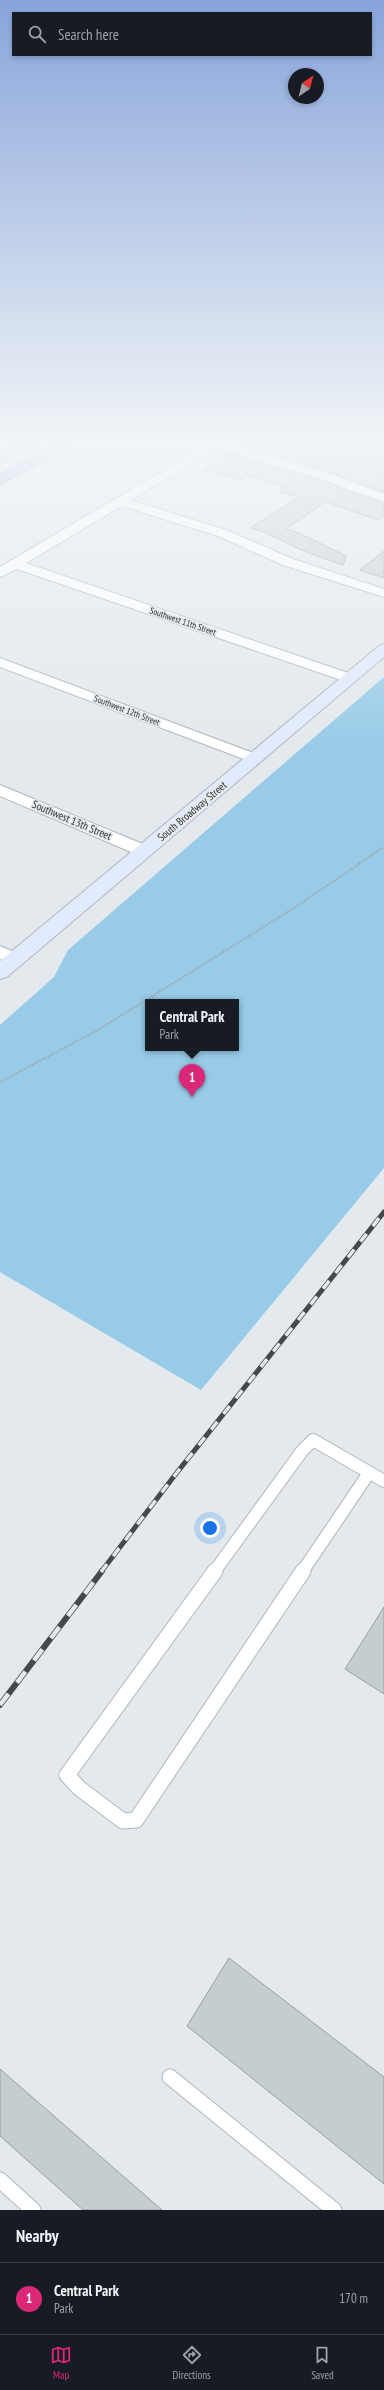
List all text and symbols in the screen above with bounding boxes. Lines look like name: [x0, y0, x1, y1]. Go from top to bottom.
search box: [12, 12, 372, 56]
icon: search: [26, 23, 48, 45]
text: Search here: [58, 25, 119, 44]
north arrow: [288, 68, 324, 104]
street label: Southwest 11th Street: [148, 604, 218, 638]
street label: Southwest 12th Street: [93, 692, 162, 728]
street label: South Broadway Street: [154, 778, 230, 844]
street label: Southwest 13th Street: [30, 797, 114, 843]
popup: [145, 999, 239, 1051]
text: Central Park: [160, 1007, 224, 1026]
text: Park: [160, 1026, 179, 1043]
pin: 1: [179, 1064, 205, 1097]
your location: [200, 1518, 220, 1538]
text: Nearby: [16, 2225, 59, 2247]
text: Central Park: [54, 2281, 119, 2300]
text: 1: [26, 2290, 32, 2307]
text: 170 m: [339, 2290, 368, 2307]
text: Park: [54, 2300, 73, 2317]
tab: Map: [50, 2344, 72, 2382]
tab: Directions: [173, 2344, 211, 2382]
tab: Saved: [311, 2344, 334, 2382]

